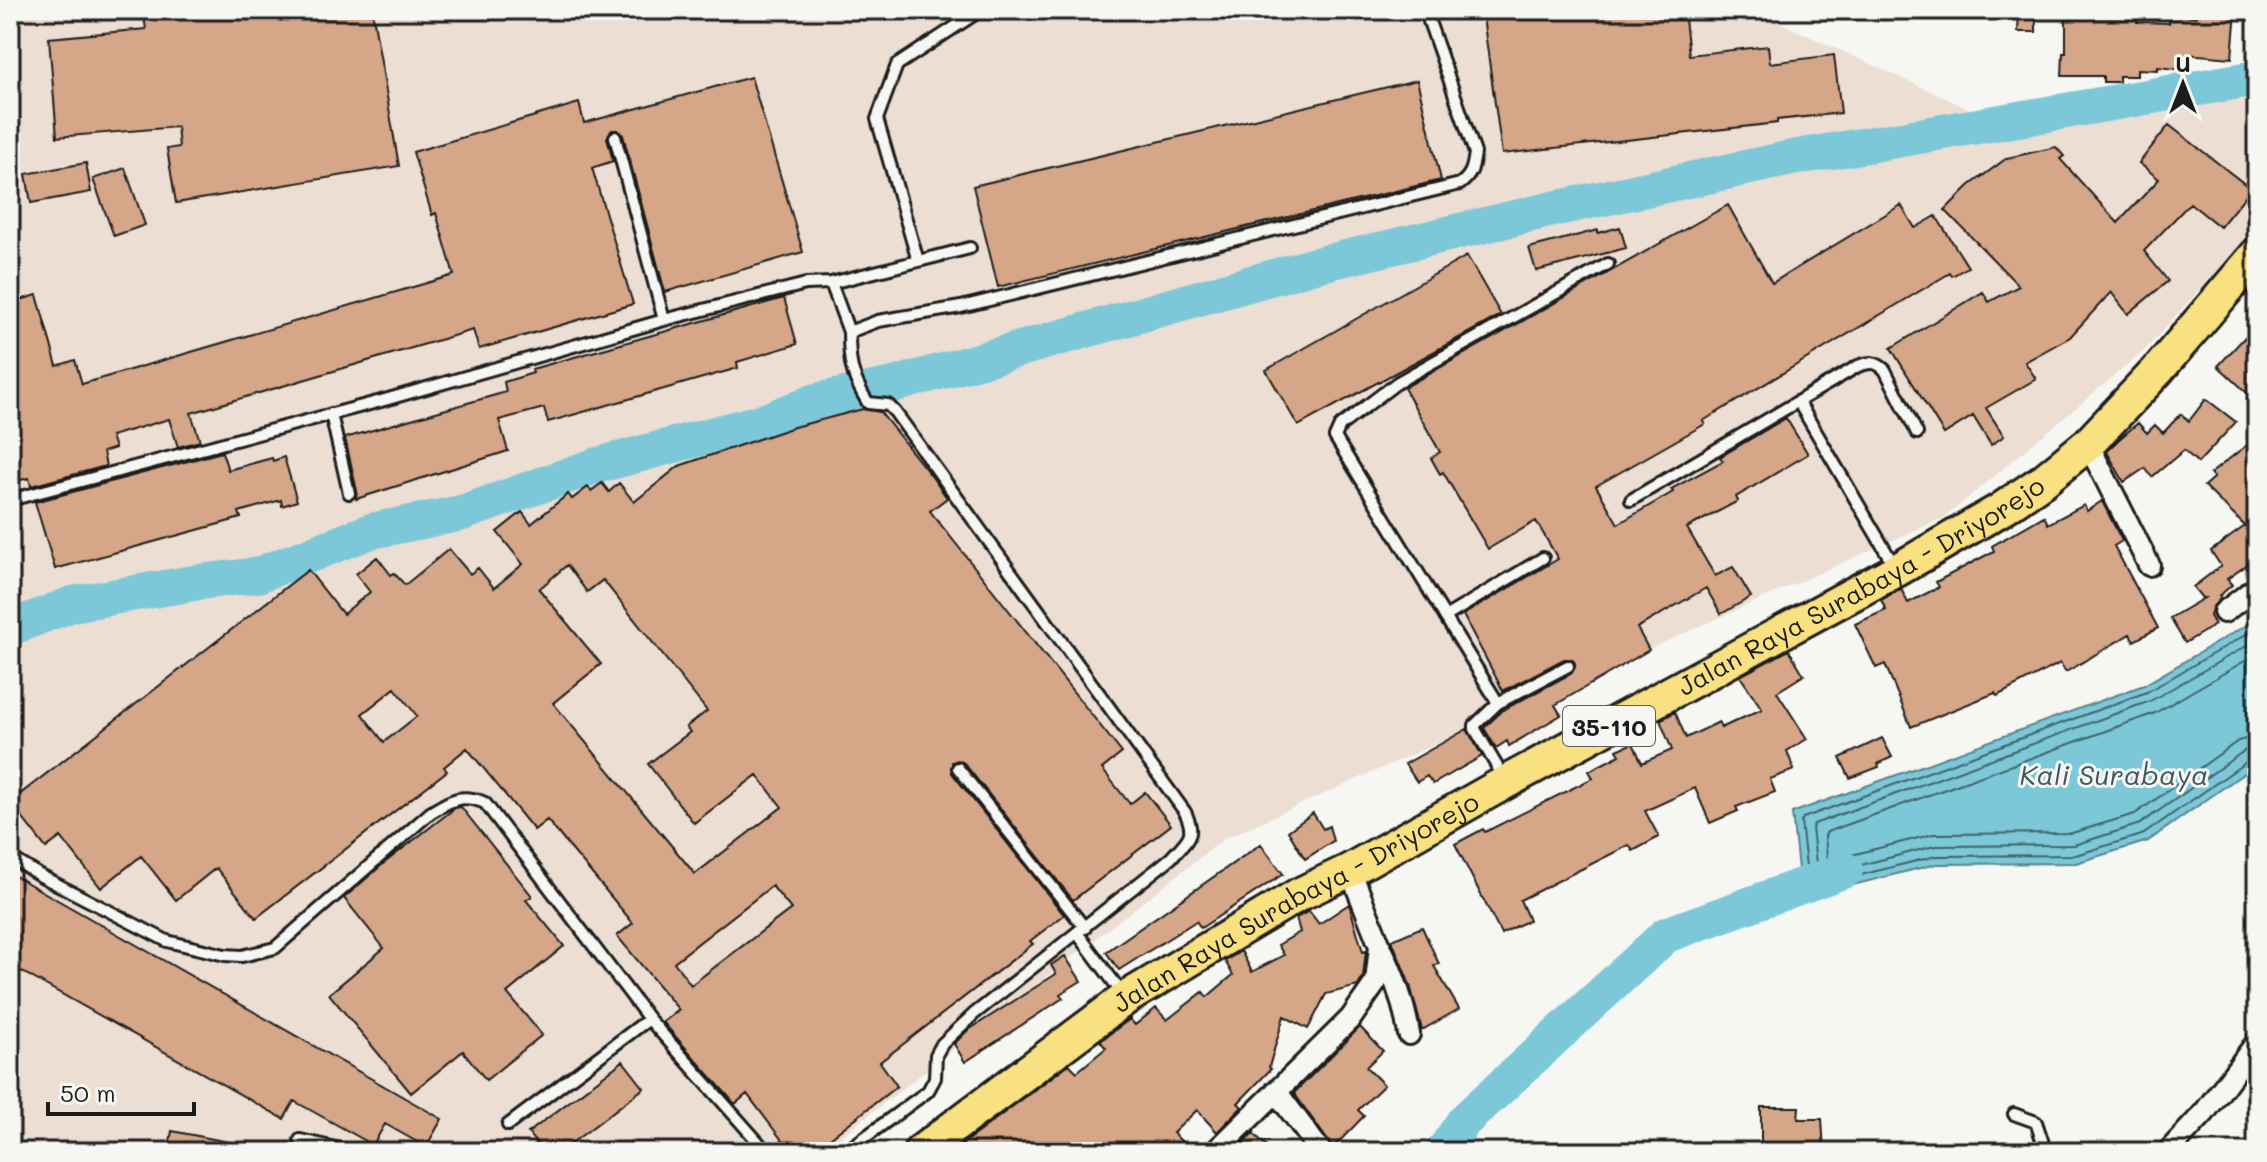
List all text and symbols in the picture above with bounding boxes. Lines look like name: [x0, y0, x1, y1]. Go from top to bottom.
north arrow: [2143, 44, 2223, 124]
text: U: [2175, 49, 2191, 78]
street label: Jalan Raya Surabaya - Driyorejo: [1671, 468, 2051, 703]
road number: 35-110: [1563, 706, 1655, 746]
water label: Kali Surabaya: [2020, 756, 2208, 792]
street label: Jalan Raya Surabaya - Driyorejo: [1105, 784, 1485, 1020]
scale bar: [48, 1066, 194, 1116]
text: 50 m: [60, 1077, 116, 1108]

